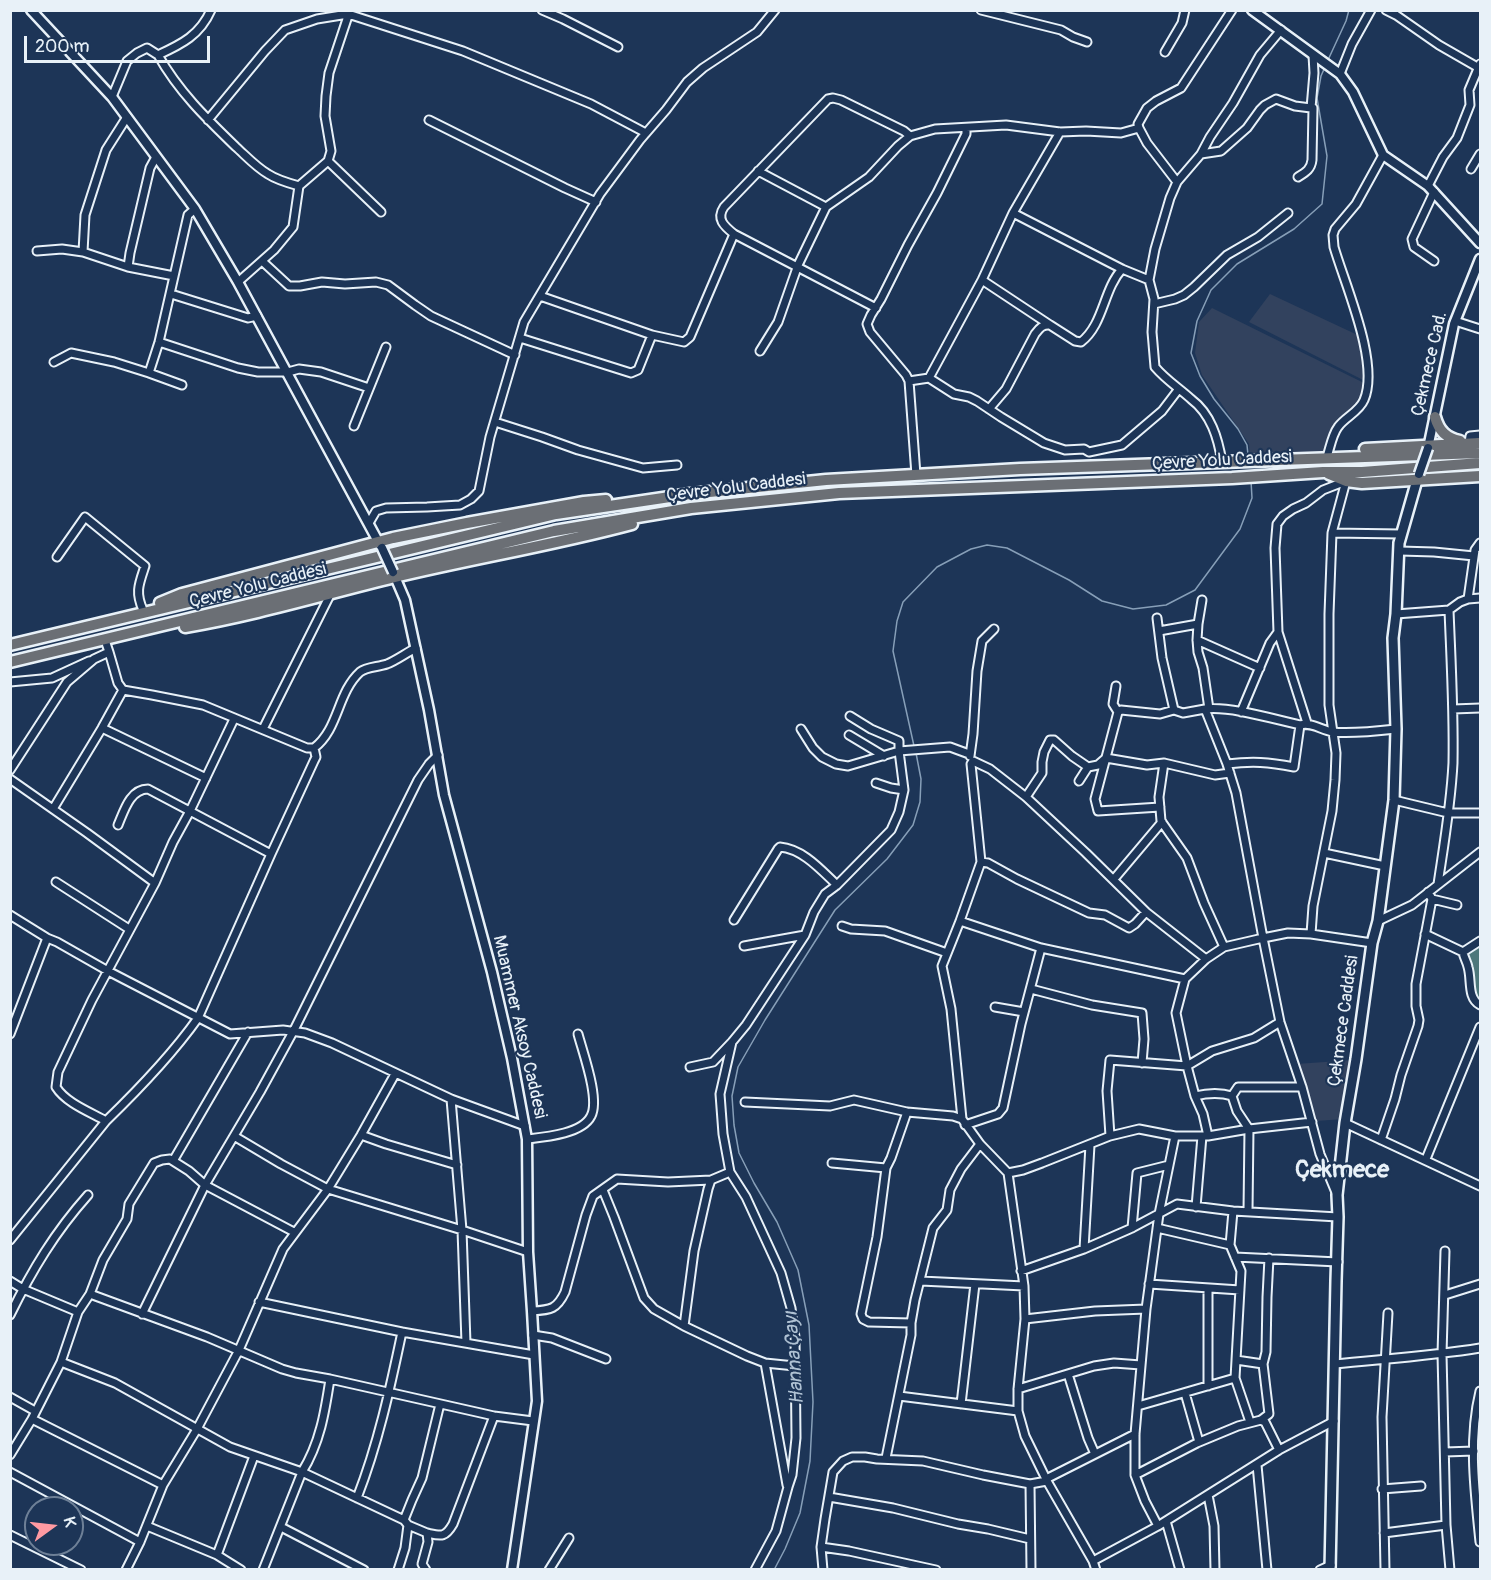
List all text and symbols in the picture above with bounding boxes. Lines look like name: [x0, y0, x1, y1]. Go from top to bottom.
scale bar: [27, 24, 213, 62]
text: 200 m: [35, 35, 90, 58]
street label: Çekmece Cad.: [1407, 310, 1453, 418]
street label: Çevre Yolu Caddesi: [1151, 447, 1293, 475]
street label: Çevre Yolu Caddesi: [665, 469, 807, 507]
street label: Çevre Yolu Caddesi: [187, 559, 329, 613]
street label: Muammer Aksoy Caddesi: [487, 933, 551, 1121]
street label: Çekmece Caddesi: [1324, 954, 1364, 1088]
district label: Çekmece: [1295, 1157, 1389, 1185]
water label: Hanna Çayı: [780, 1311, 810, 1405]
north arrow: [24, 1496, 84, 1556]
text: K: [59, 1515, 80, 1529]

